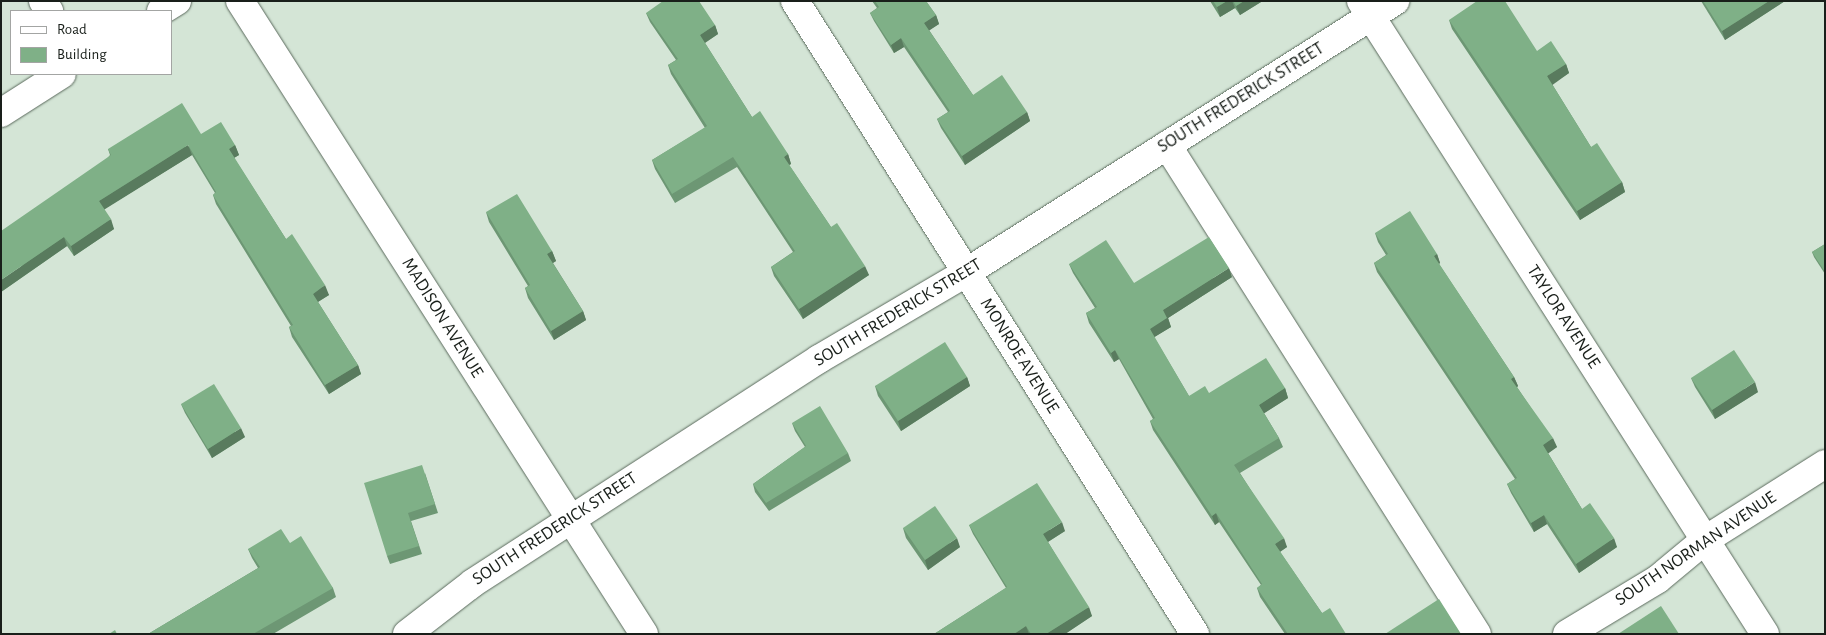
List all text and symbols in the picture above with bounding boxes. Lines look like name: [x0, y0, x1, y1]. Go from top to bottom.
legend: [10, 10, 172, 75]
text: Road: [57, 22, 87, 37]
street label: SOUTH FREDERICK STREET: [1154, 38, 1328, 158]
text: Building: [57, 47, 107, 62]
street label: MADISON AVENUE: [396, 254, 488, 382]
street label: SOUTH FREDERICK STREET: [810, 254, 986, 372]
street label: TAYLOR AVENUE: [1521, 261, 1605, 373]
street label: MONROE AVENUE: [975, 294, 1063, 418]
street label: SOUTH FREDERICK STREET: [469, 468, 641, 590]
street label: SOUTH NORMAN AVENUE: [1611, 487, 1781, 611]

